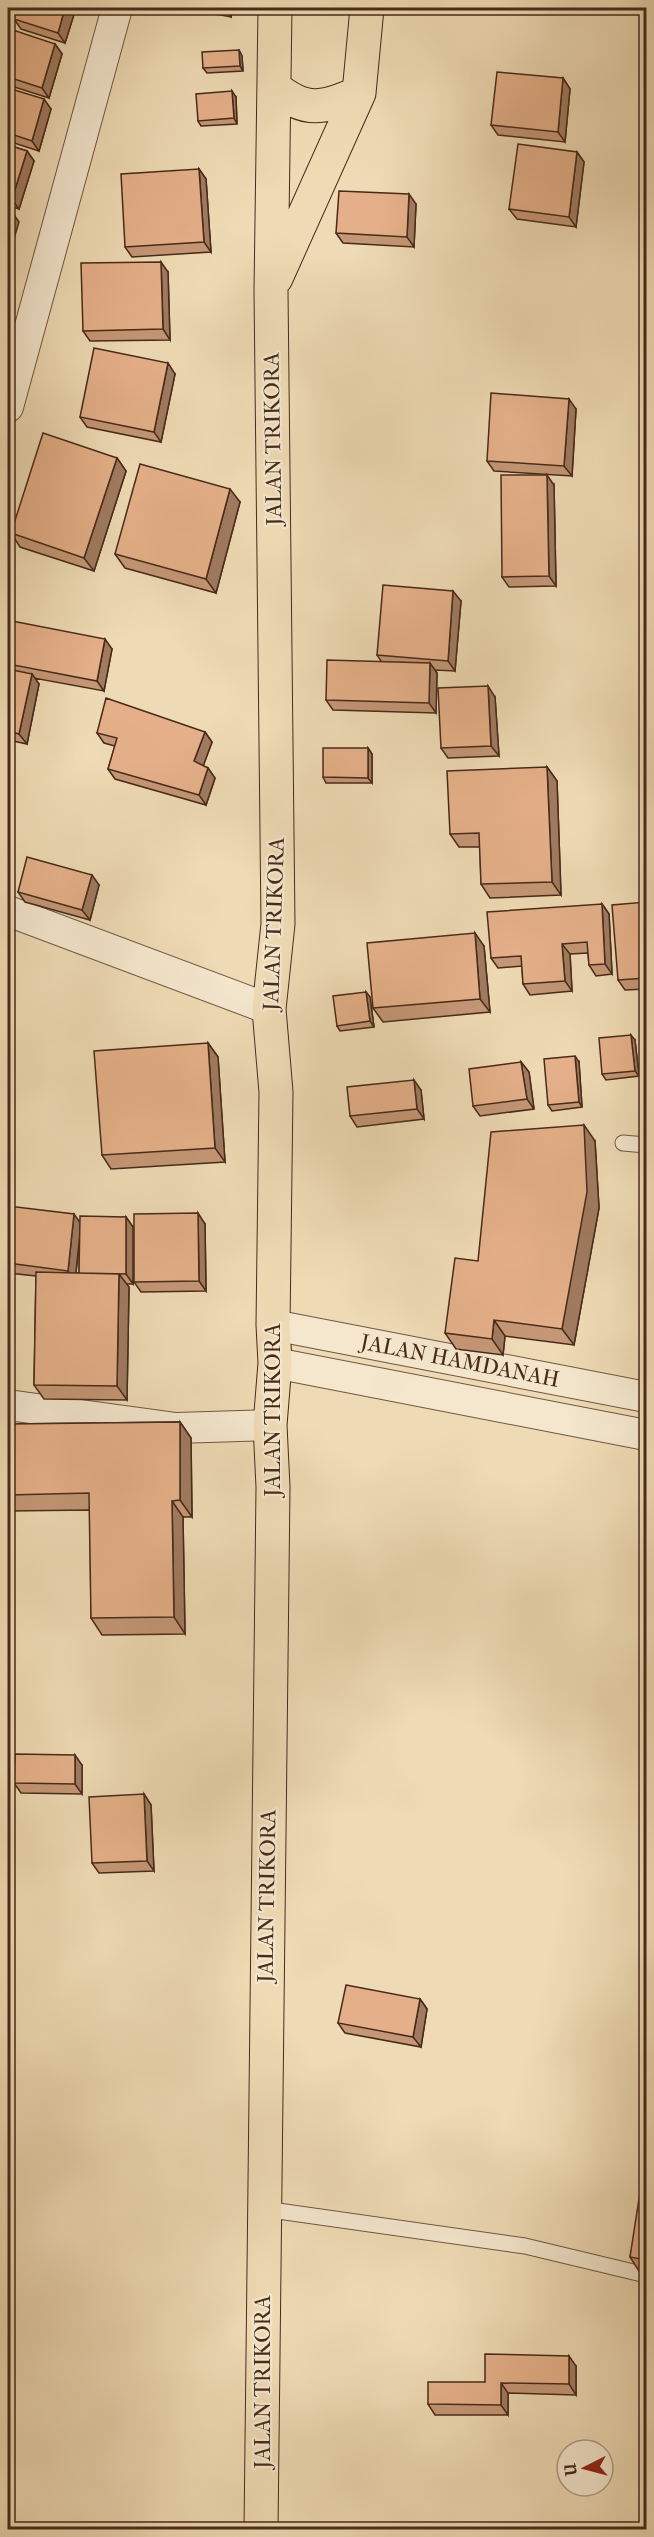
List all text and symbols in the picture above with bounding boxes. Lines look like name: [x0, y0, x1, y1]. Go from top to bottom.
street label: JALAN TRIKORA: [258, 351, 288, 528]
street label: JALAN TRIKORA: [258, 836, 290, 1013]
street label: JALAN TRIKORA: [260, 1323, 286, 1499]
street label: JALAN HAMDANAH: [356, 1329, 562, 1393]
street label: JALAN TRIKORA: [252, 1808, 282, 1985]
street label: JALAN TRIKORA: [250, 2295, 276, 2471]
north arrow: [555, 2438, 615, 2498]
text: U: [560, 2462, 581, 2478]

